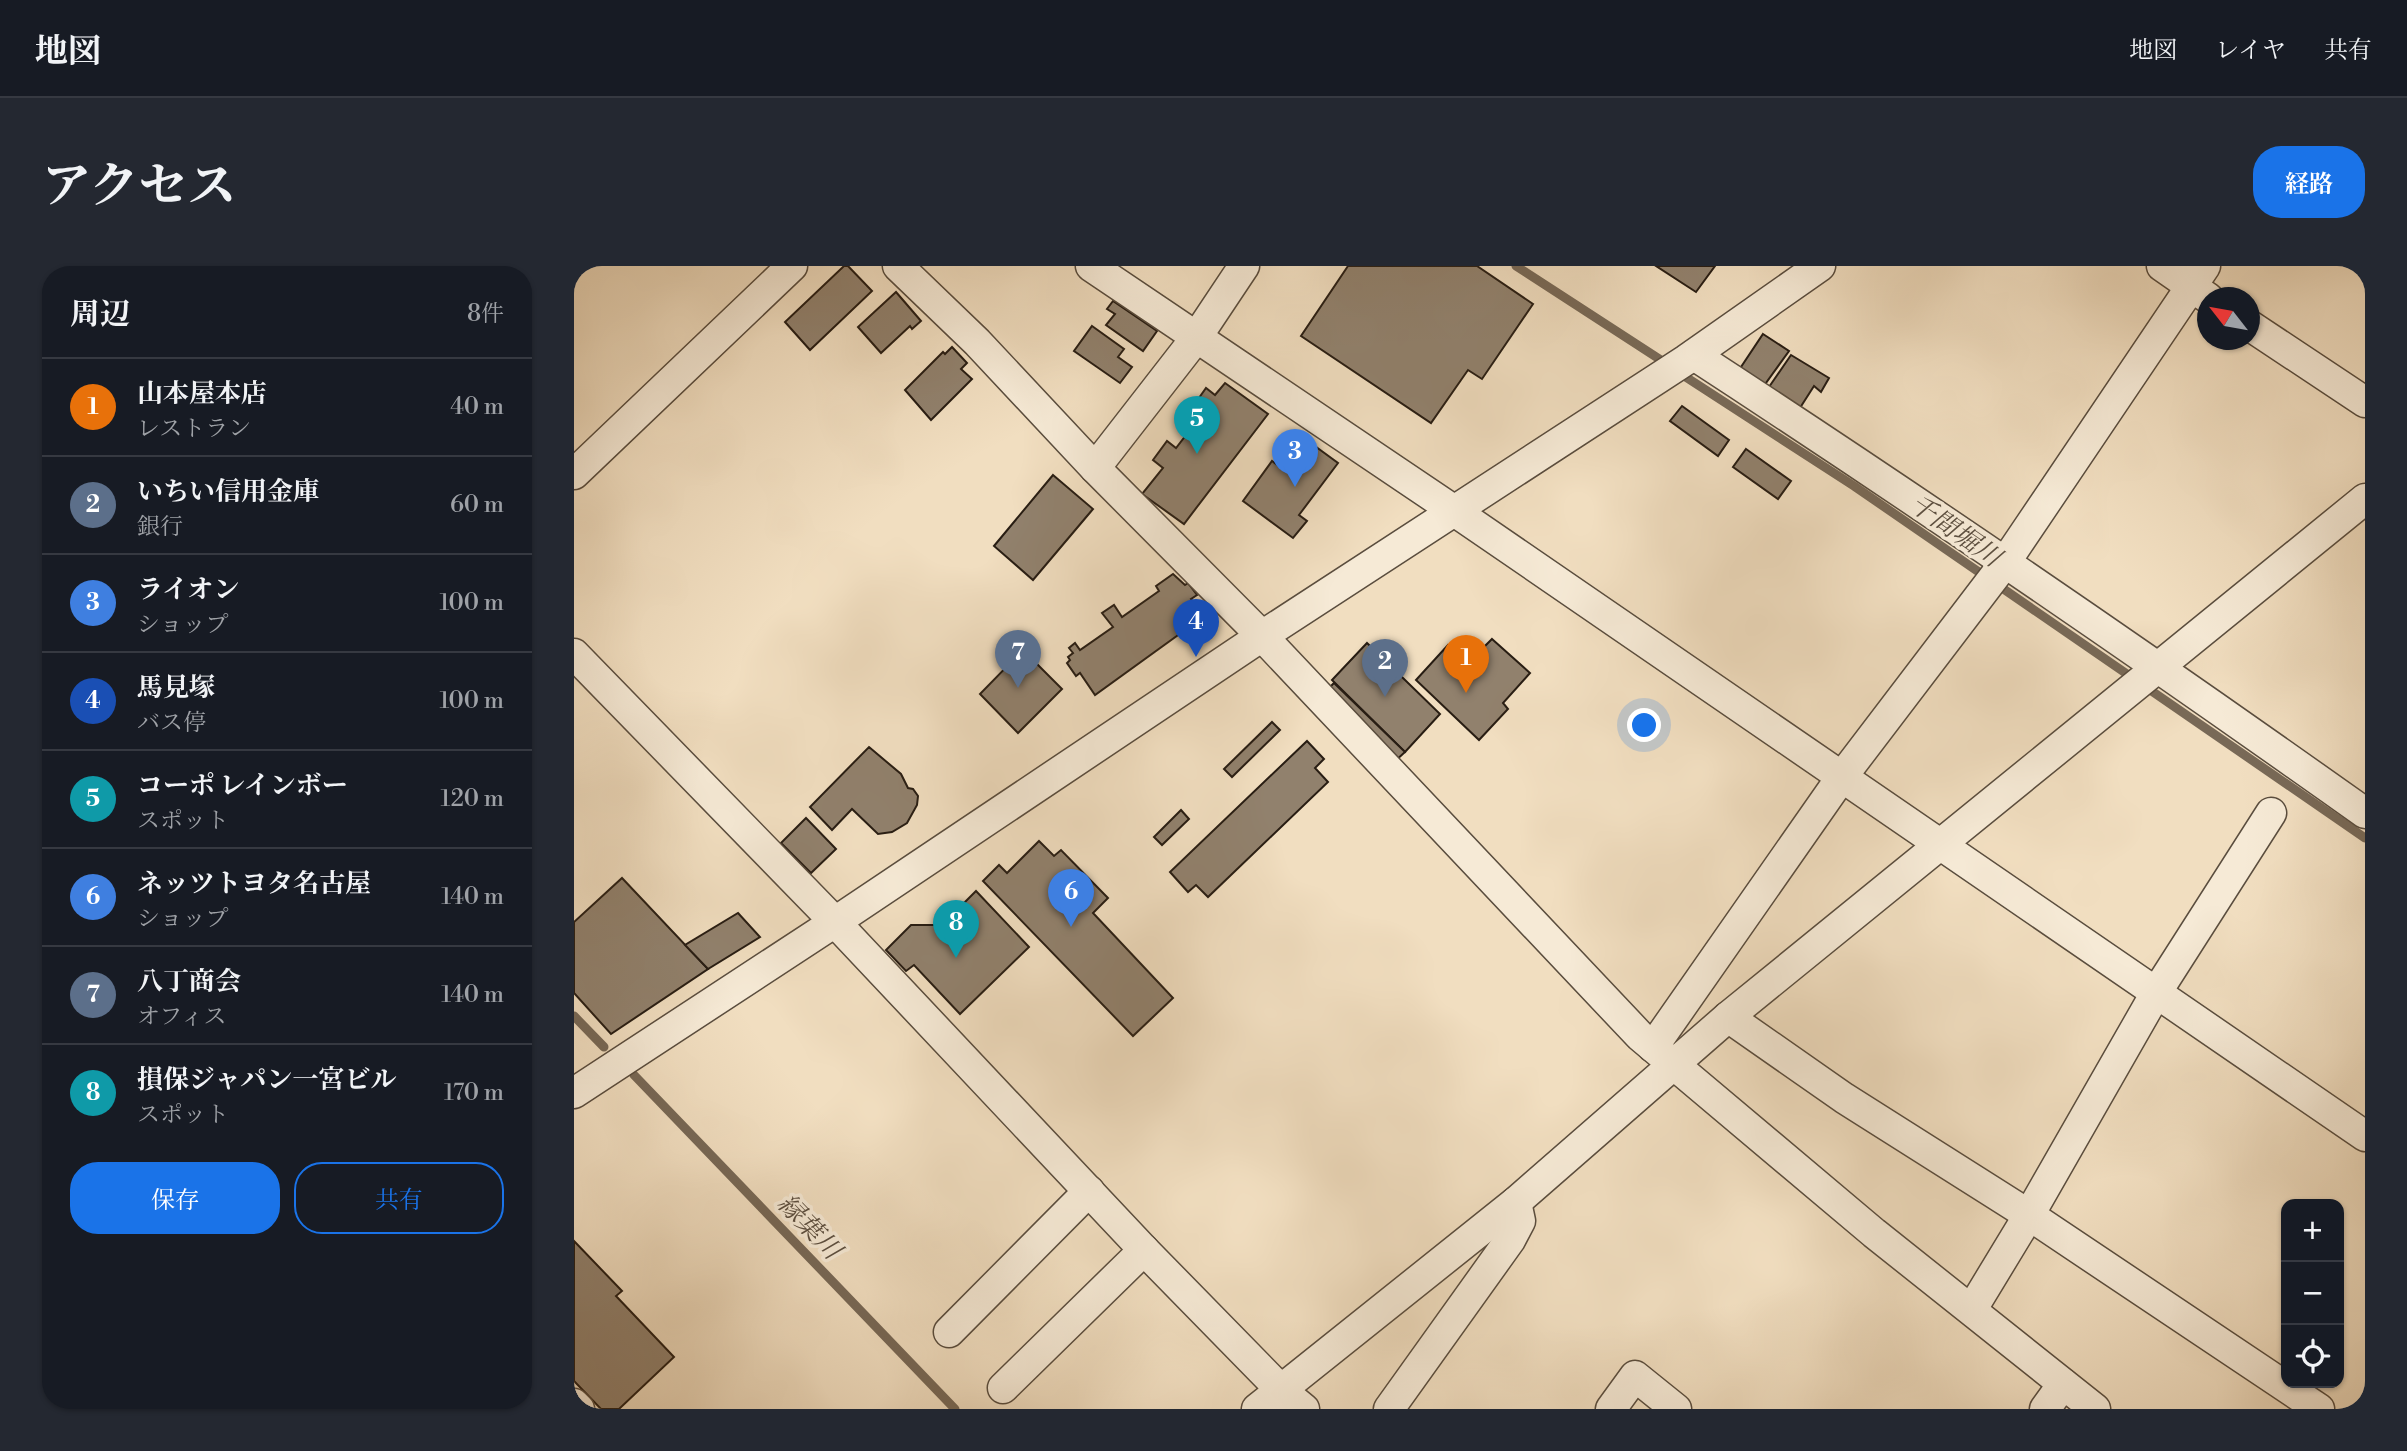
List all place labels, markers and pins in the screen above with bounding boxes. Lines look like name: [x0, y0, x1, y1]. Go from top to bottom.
pin: 5: [1174, 396, 1220, 454]
pin: 3: [1272, 429, 1318, 487]
pin: 4: [1173, 599, 1219, 657]
pin: 7: [995, 630, 1041, 688]
pin: 1: [1443, 635, 1489, 693]
pin: 2: [1362, 639, 1408, 697]
pin: 6: [1048, 869, 1094, 927]
pin: 8: [933, 900, 979, 958]

